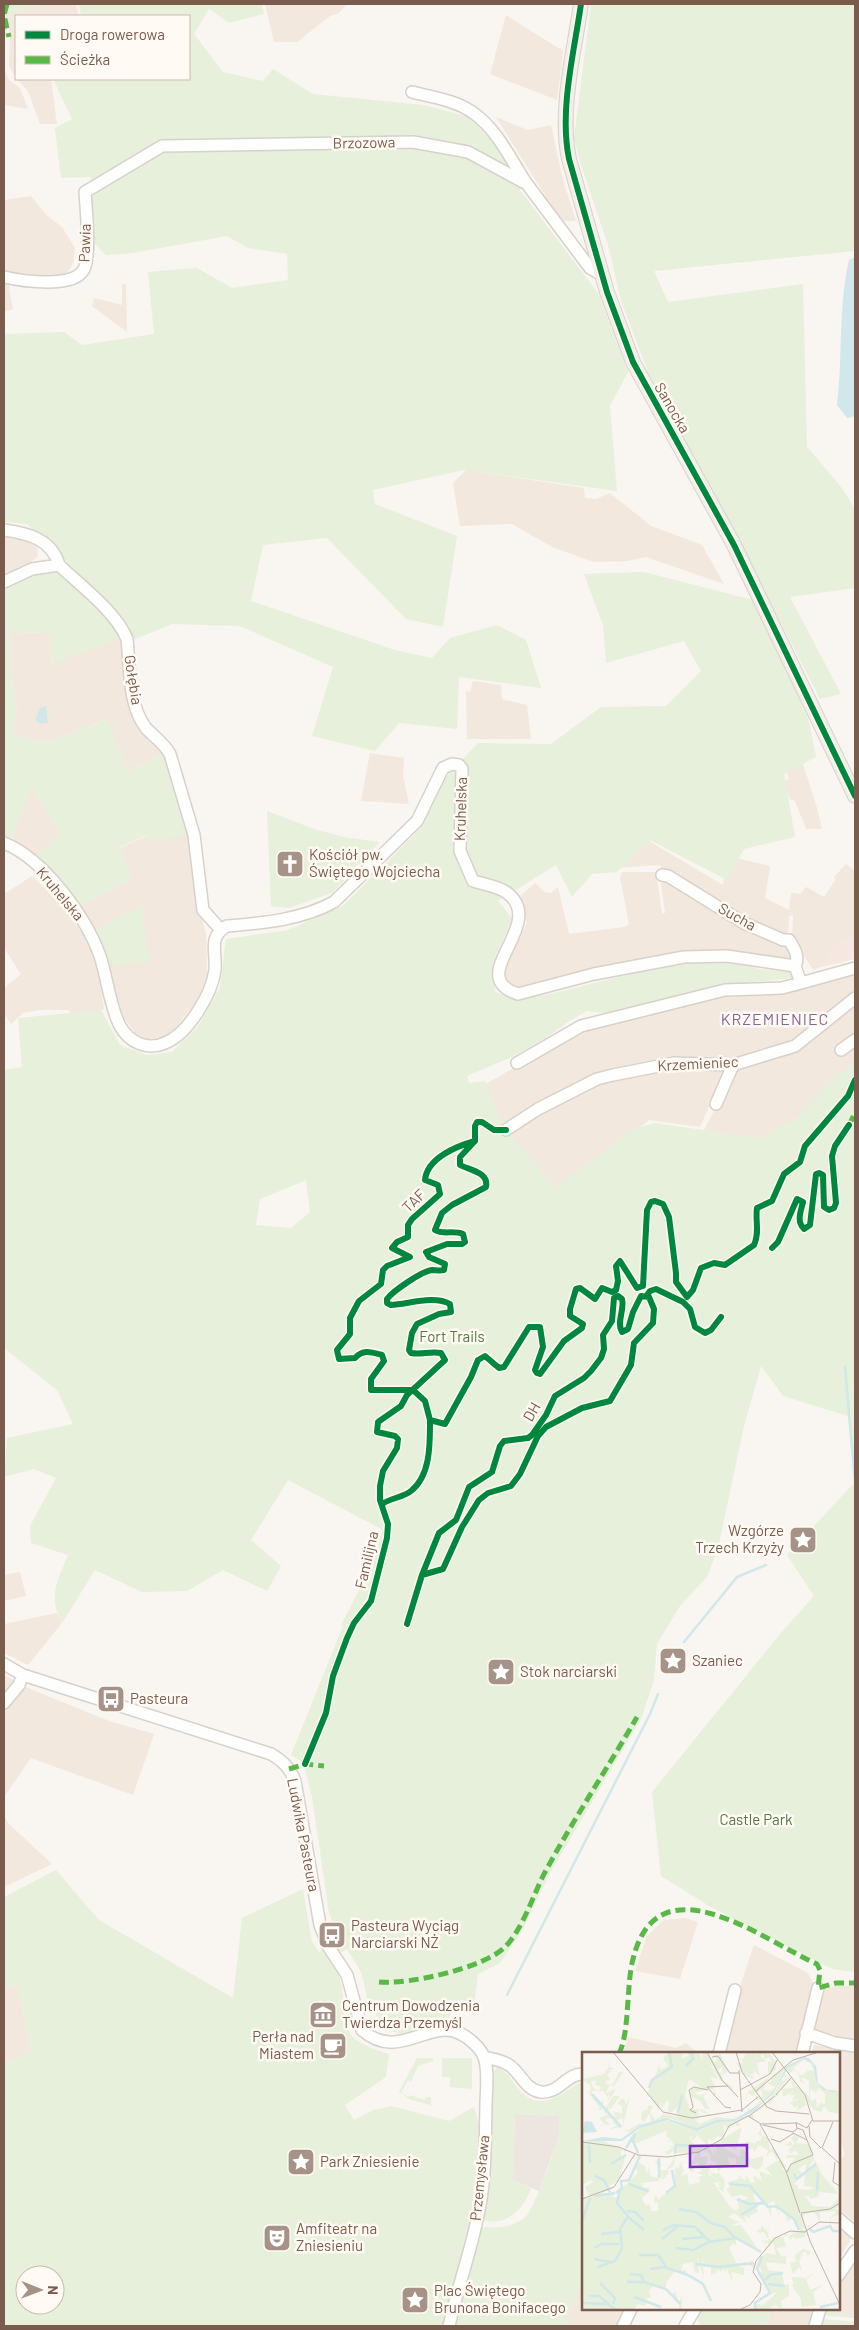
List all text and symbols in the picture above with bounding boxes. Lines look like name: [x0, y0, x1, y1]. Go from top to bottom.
legend: [15, 15, 190, 80]
text: Droga rowerowa: [60, 25, 165, 43]
text: Ścieżka: [60, 50, 110, 68]
street label: Brzozowa: [333, 132, 395, 152]
street label: Pawia: [74, 223, 94, 263]
street label: Sanocka: [651, 379, 695, 436]
street label: Gołębia: [121, 654, 147, 706]
street label: Kruhelska: [450, 776, 470, 841]
place label: Kościół pw. Świętego Wojciecha: [309, 845, 440, 880]
church icon: Kościół pw. Świętego Wojciecha: [275, 849, 305, 879]
street label: Kruhelska: [33, 863, 88, 924]
street label: Sucha: [715, 898, 759, 934]
district label: KRZEMIENIEC: [721, 1009, 829, 1028]
street label: Krzemieniec: [657, 1052, 739, 1074]
street label: TAF: [398, 1185, 429, 1216]
park label: Fort Trails: [419, 1327, 485, 1345]
street label: DH: [519, 1399, 544, 1424]
place label: Wzgórze Trzech Krzyży: [695, 1521, 784, 1556]
place icon: Wzgórze Trzech Krzyży: [788, 1525, 818, 1555]
street label: Familijna: [351, 1529, 381, 1590]
place icon: Szaniec: [658, 1646, 688, 1676]
place label: Szaniec: [692, 1651, 743, 1669]
place icon: Stok narciarski: [486, 1657, 516, 1687]
place label: Stok narciarski: [520, 1662, 617, 1680]
bus stop icon: Pasteura: [96, 1684, 126, 1714]
place label: Pasteura: [130, 1689, 188, 1707]
street label: Ludwika Pasteura: [284, 1776, 324, 1893]
park label: Castle Park: [719, 1810, 793, 1828]
place label: Pasteura Wyciąg Narciarski NŻ: [351, 1916, 459, 1951]
bus stop icon: Pasteura Wyciąg Narciarski NŻ: [317, 1920, 347, 1950]
place label: Centrum Dowodzenia Twierdza Przemyśl: [342, 1996, 480, 2031]
museum icon: Centrum Dowodzenia Twierdza Przemyśl: [308, 2000, 338, 2030]
place label: Perła nad Miastem: [252, 2027, 314, 2062]
cafe icon: Perła nad Miastem: [318, 2031, 348, 2061]
inset map: [582, 2052, 839, 2310]
street label: Przemysława: [466, 2134, 492, 2222]
place icon: Park Zniesienie: [286, 2147, 316, 2177]
place label: Park Zniesienie: [320, 2152, 419, 2170]
place label: Amfiteatr na Zniesieniu: [296, 2219, 377, 2254]
theatre icon: Amfiteatr na Zniesieniu: [262, 2223, 292, 2253]
north arrow: [15, 2265, 65, 2315]
place label: Plac Świętego Brunona Bonifacego: [434, 2281, 566, 2316]
text: N: [45, 2285, 62, 2295]
place icon: Plac Świętego Brunona Bonifacego: [400, 2285, 430, 2315]

